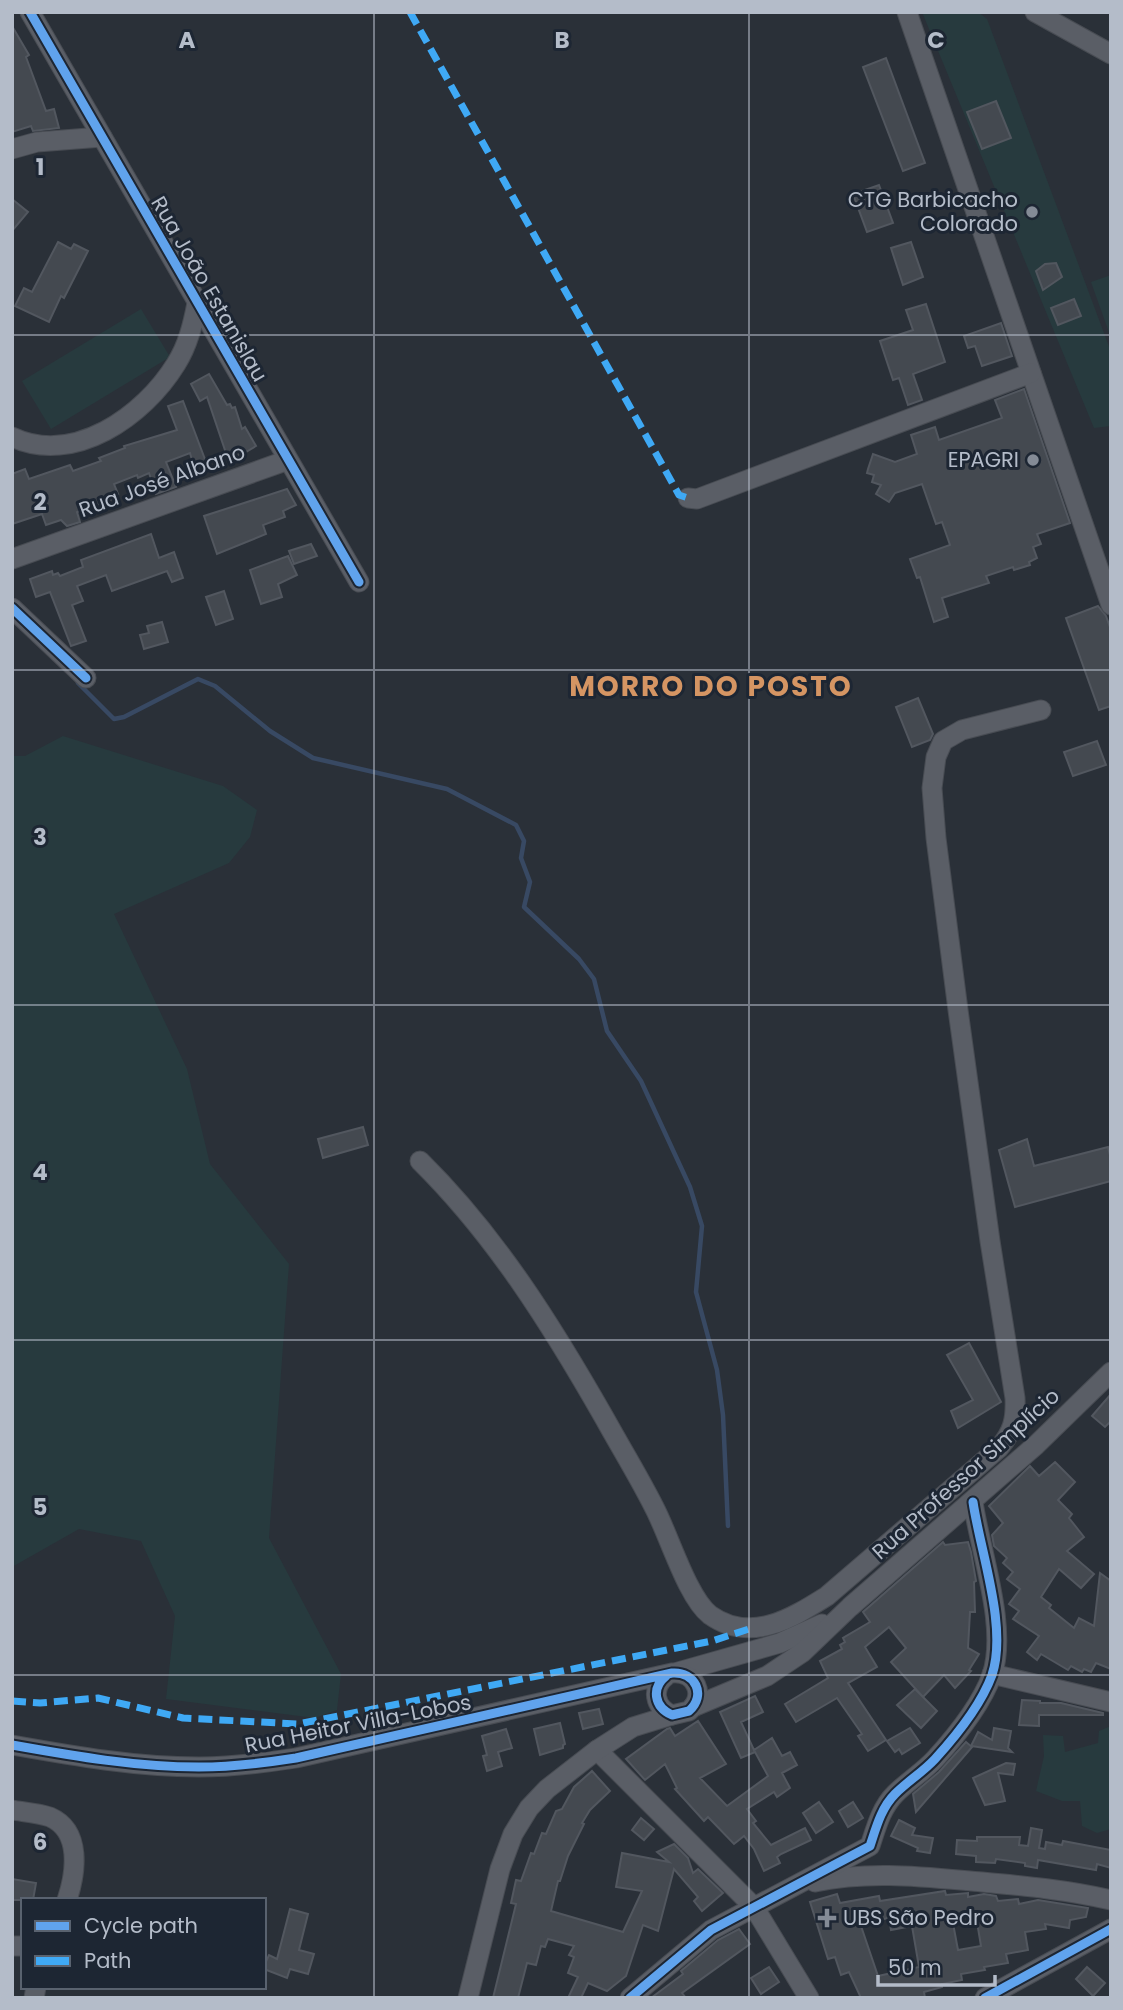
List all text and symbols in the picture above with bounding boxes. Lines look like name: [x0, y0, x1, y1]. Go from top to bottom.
text: A: [179, 24, 196, 56]
text: B: [554, 24, 570, 56]
text: C: [927, 24, 945, 56]
text: 1: [36, 151, 44, 183]
place label: CTG Barbicacho Colorado: [848, 185, 1018, 238]
street label: Rua João Estanislau: [144, 191, 274, 387]
marker: CTG Barbicacho Colorado: [1024, 204, 1040, 220]
street label: Rua José Albano: [75, 437, 249, 524]
place label: EPAGRI: [948, 445, 1019, 474]
marker: EPAGRI: [1025, 452, 1041, 468]
text: 2: [33, 486, 47, 518]
district label: MORRO DO POSTO: [569, 667, 853, 706]
text: 3: [33, 821, 47, 853]
text: 4: [32, 1156, 48, 1188]
street label: Rua Professor Simplício: [866, 1381, 1066, 1566]
text: 5: [33, 1491, 47, 1523]
street label: Rua Heitor Villa-Lobos: [242, 1687, 473, 1760]
text: 6: [33, 1826, 47, 1858]
legend: [21, 1898, 266, 1989]
place label: UBS São Pedro: [843, 1903, 994, 1932]
marker: UBS São Pedro: [817, 1908, 837, 1928]
text: Cycle path: [84, 1911, 198, 1940]
scale bar: [878, 1944, 995, 1988]
text: Path: [84, 1946, 131, 1975]
text: 50 m: [888, 1953, 942, 1982]

